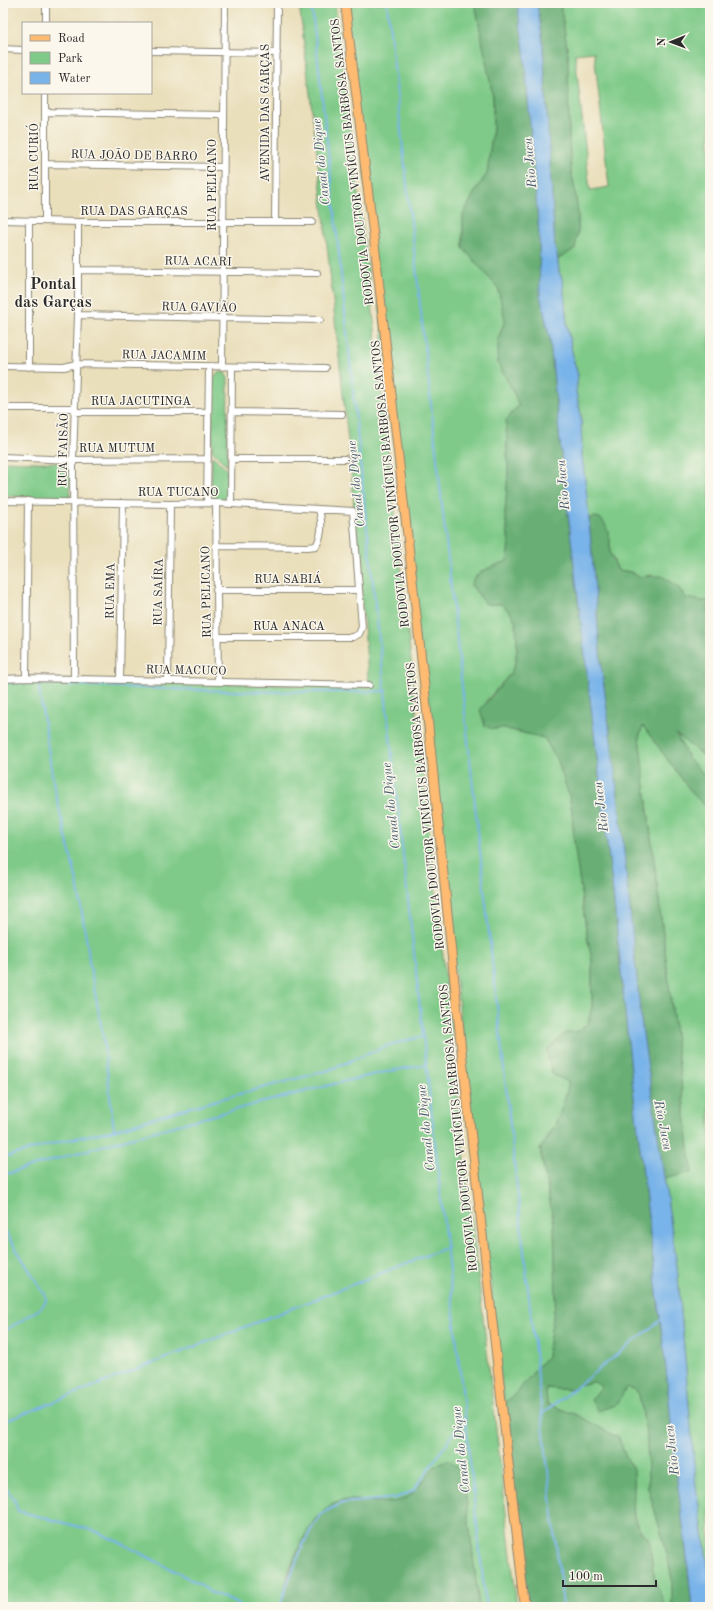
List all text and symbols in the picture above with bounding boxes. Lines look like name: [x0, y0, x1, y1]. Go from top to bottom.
street label: RODOVIA DOUTOR VINÍCIUS BARBOSA SANTOS: [326, 18, 377, 306]
legend: [22, 22, 152, 94]
north arrow: [651, 22, 691, 62]
text: Road: [58, 33, 85, 45]
text: N: [657, 37, 668, 46]
street label: AVENIDA DAS GARÇAS: [260, 44, 272, 182]
text: Park: [58, 53, 83, 65]
text: Water: [58, 73, 91, 85]
water label: Canal do Dique: [310, 118, 333, 206]
street label: RUA CURIÓ: [25, 123, 41, 191]
water label: Rio Jucu: [522, 136, 539, 190]
street label: RUA PELICANO: [207, 139, 219, 231]
street label: RUA JOÃO DE BARRO: [70, 146, 198, 163]
street label: RUA DAS GARÇAS: [80, 206, 188, 218]
street label: RUA ACARI: [164, 255, 232, 269]
district label: Pontal das Garças: [14, 277, 92, 311]
street label: RUA GAVIÃO: [161, 298, 237, 315]
street label: RODOVIA DOUTOR VINÍCIUS BARBOSA SANTOS: [367, 340, 412, 628]
street label: RUA JACAMIM: [122, 349, 206, 363]
street label: RUA JACUTINGA: [91, 396, 191, 408]
street label: RUA FAISÃO: [54, 413, 71, 487]
water label: Canal do Dique: [345, 440, 368, 528]
street label: RUA MUTUM: [79, 443, 155, 455]
water label: Rio Jucu: [555, 458, 572, 512]
street label: RUA TUCANO: [138, 487, 218, 499]
street label: RUA PELICANO: [200, 546, 214, 638]
street label: RUA SAÍRA: [149, 558, 166, 626]
street label: RUA EMA: [105, 563, 117, 619]
street label: RUA SABIÁ: [254, 571, 322, 586]
street label: RUA ANACA: [253, 621, 325, 633]
street label: RODOVIA DOUTOR VINÍCIUS BARBOSA SANTOS: [402, 662, 447, 950]
street label: RUA MACUCO: [145, 664, 227, 678]
water label: Canal do Dique: [380, 762, 403, 850]
water label: Rio Jucu: [592, 780, 611, 834]
street label: RODOVIA DOUTOR VINÍCIUS BARBOSA SANTOS: [435, 984, 480, 1272]
water label: Canal do Dique: [415, 1084, 438, 1172]
water label: Rio Jucu: [651, 1098, 674, 1152]
water label: Canal do Dique: [450, 1406, 473, 1494]
water label: Rio Jucu: [663, 1423, 682, 1477]
scale bar: [563, 1562, 656, 1588]
text: 100 m: [569, 1571, 603, 1583]

